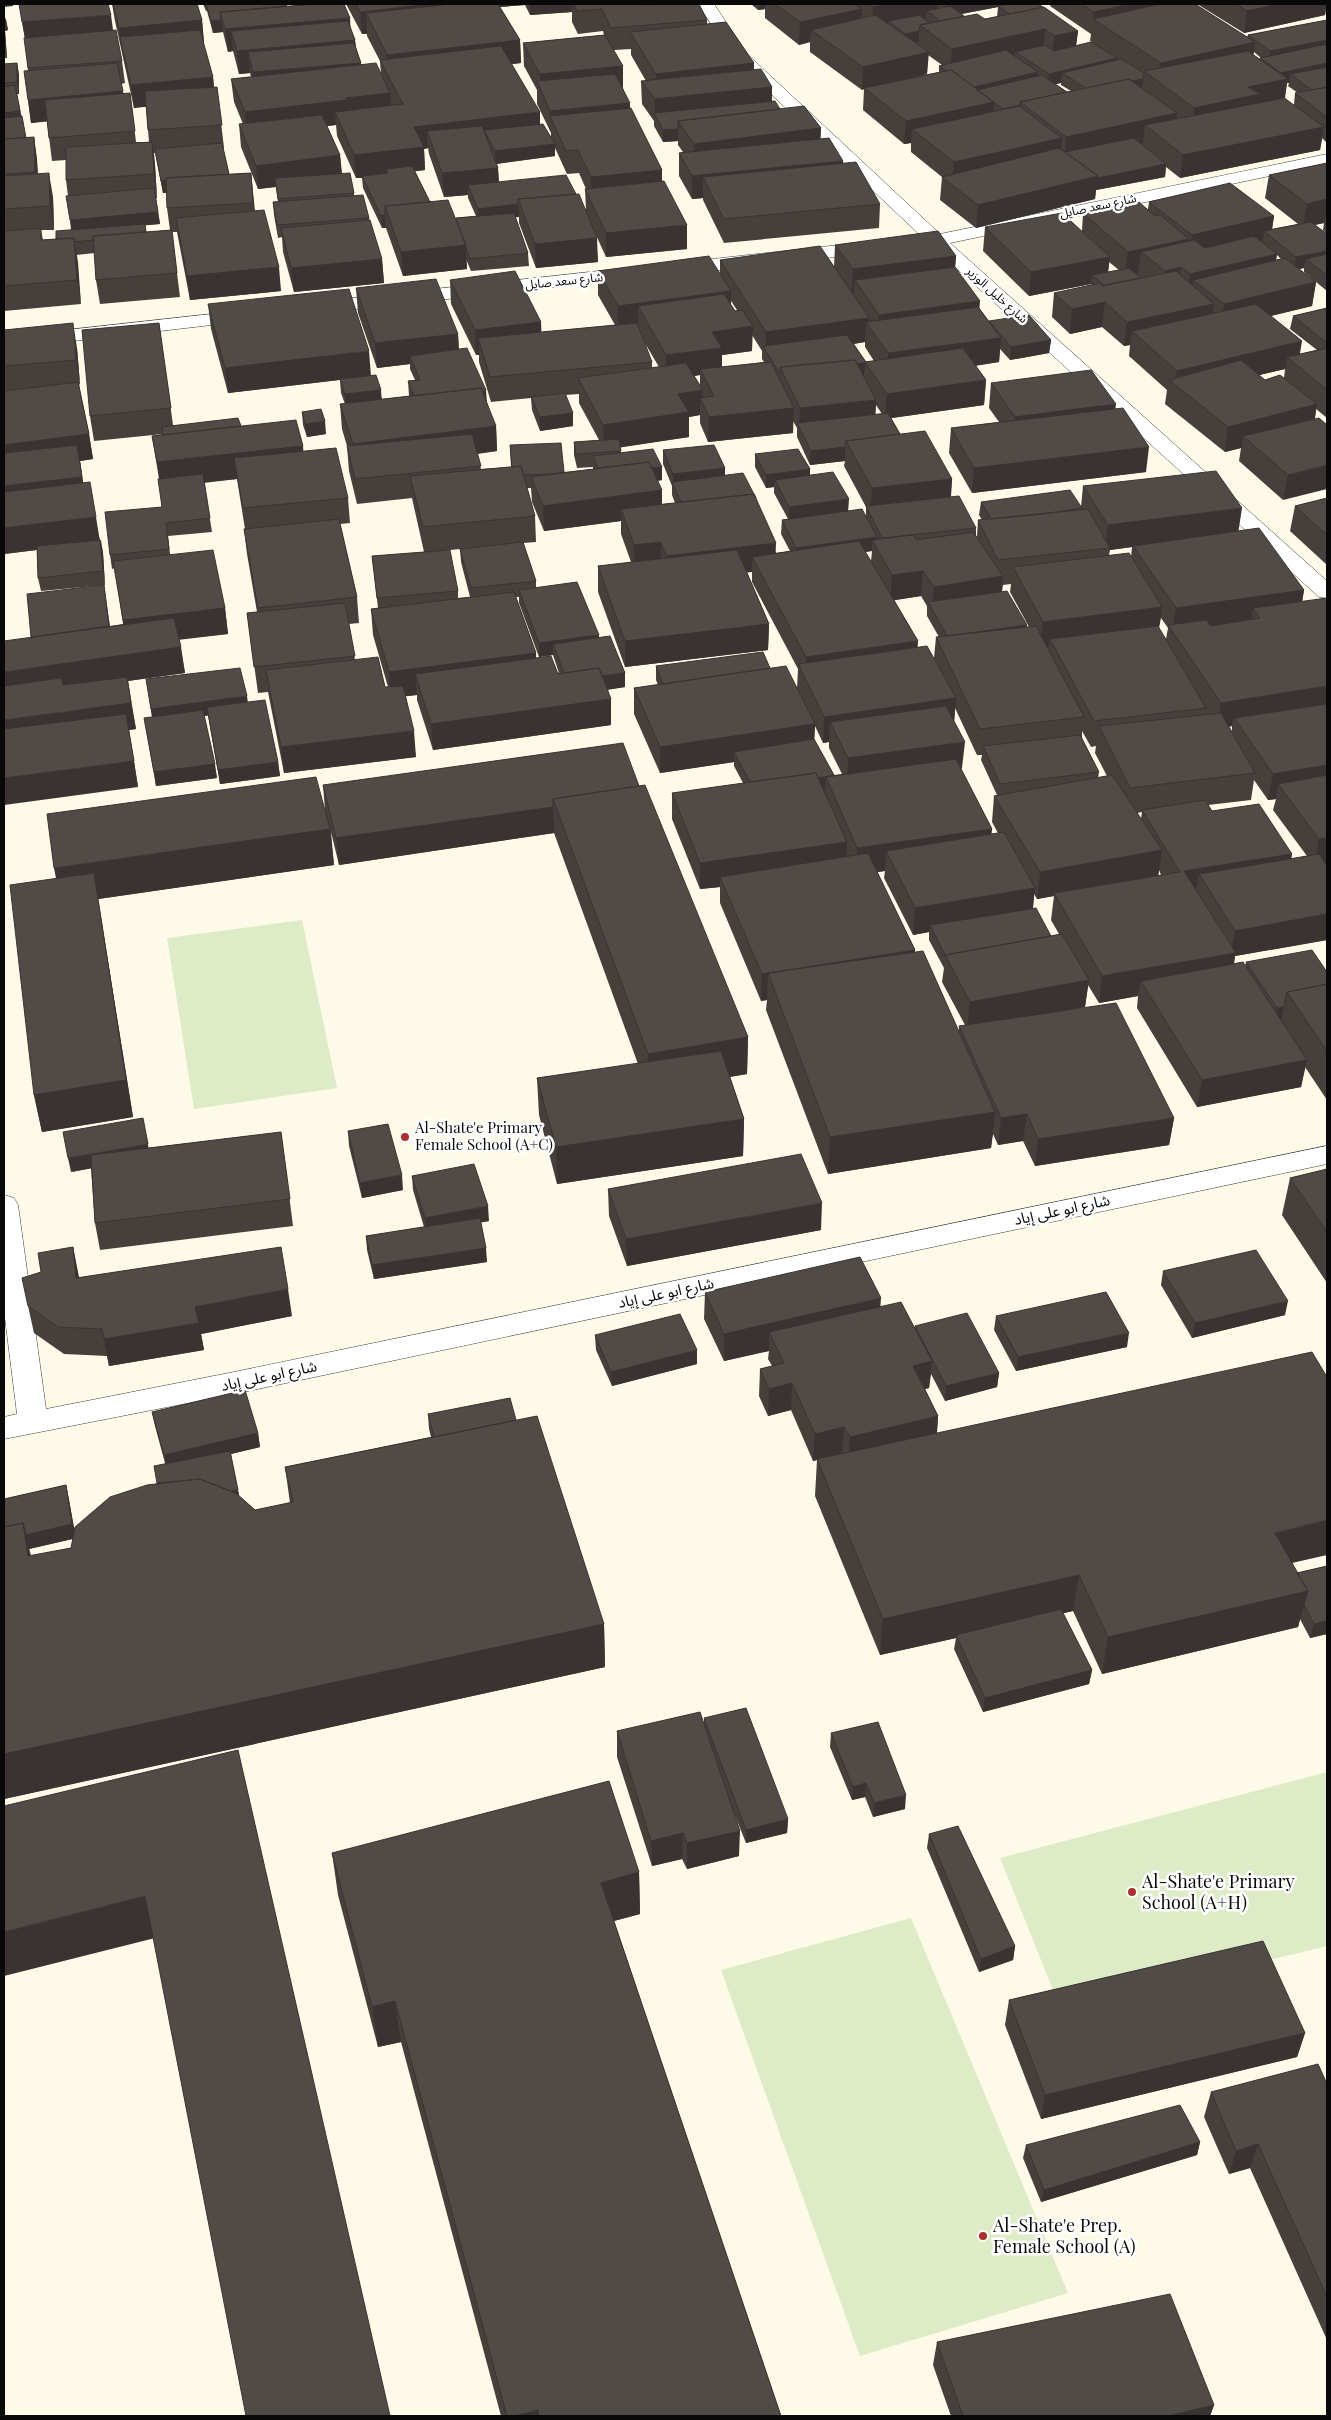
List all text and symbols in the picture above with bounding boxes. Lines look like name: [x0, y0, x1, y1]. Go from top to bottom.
street label: شارع سعد صايل: [1058, 189, 1138, 223]
street label: شارع خليل الوزير: [962, 262, 1032, 328]
street label: شارع سعد صايل: [524, 268, 604, 294]
place label: Al-Shate'e Primary Female School (A+C): [414, 1117, 553, 1154]
marker: Al-Shate'e Primary Female School (A+C): [399, 1131, 411, 1143]
street label: شارع ابو على إياد: [1012, 1189, 1113, 1232]
street label: شارع ابو على إياد: [616, 1272, 717, 1315]
street label: شارع ابو على إياد: [219, 1355, 320, 1398]
place label: Al-Shate'e Primary School (A+H): [1141, 1869, 1295, 1914]
marker: Al-Shate'e Primary School (A+H): [1126, 1886, 1138, 1898]
place label: Al-Shate'e Prep. Female School (A): [992, 2213, 1136, 2258]
marker: Al-Shate'e Prep. Female School (A): [977, 2230, 989, 2242]

